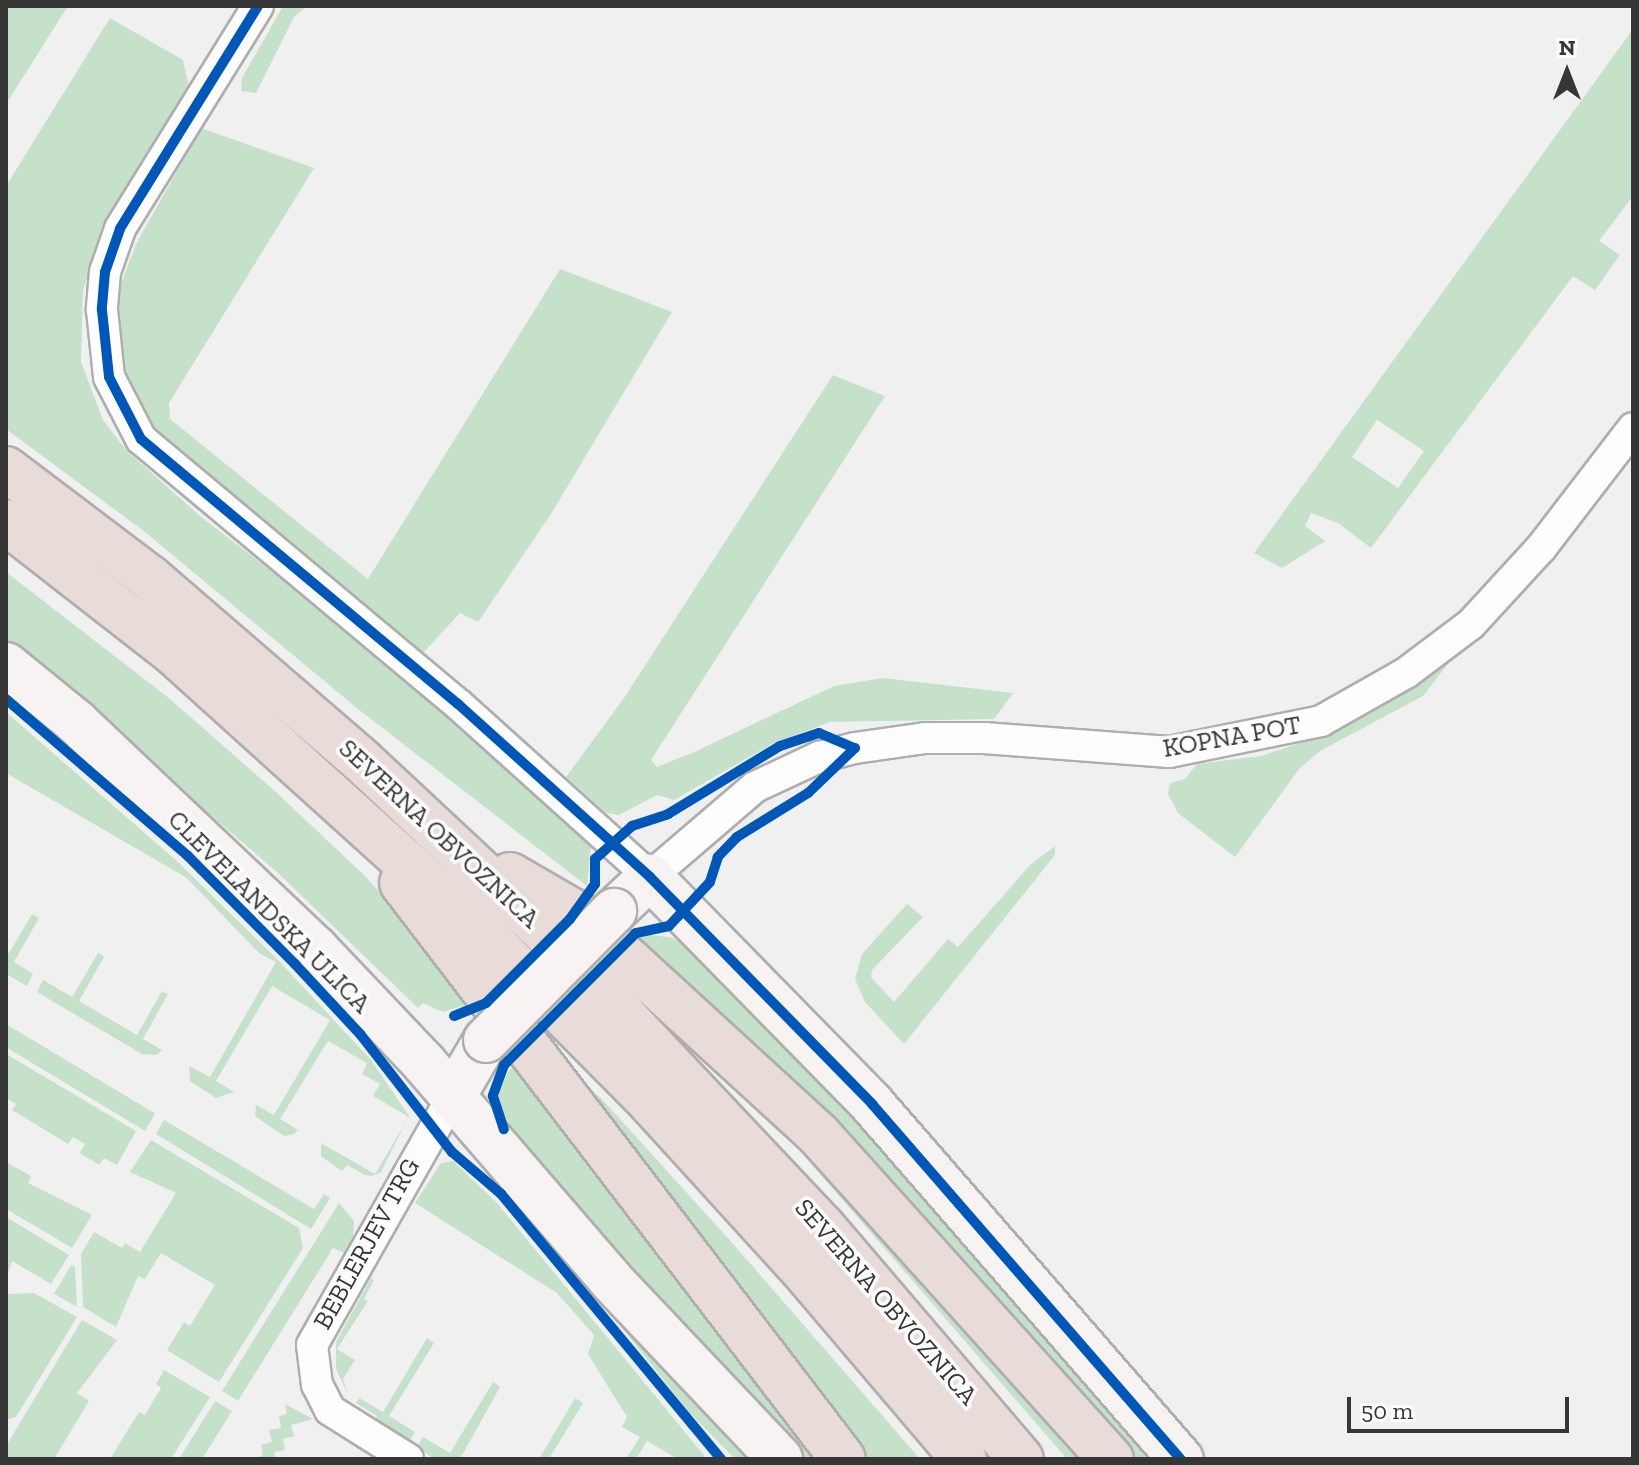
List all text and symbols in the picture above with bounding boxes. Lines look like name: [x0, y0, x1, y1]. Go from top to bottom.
north arrow: [1527, 32, 1607, 112]
text: N: [1559, 34, 1575, 61]
street label: KOPNA POT: [1160, 709, 1304, 765]
street label: SEVERNA OBVOZNICA: [332, 733, 546, 935]
street label: CLEVELANDSKA ULICA: [161, 804, 377, 1020]
street label: BEBLERJEV TRG: [307, 1152, 427, 1336]
street label: SEVERNA OBVOZNICA: [788, 1192, 984, 1412]
scale bar: [1351, 1381, 1573, 1431]
text: 50 m: [1361, 1396, 1413, 1425]

